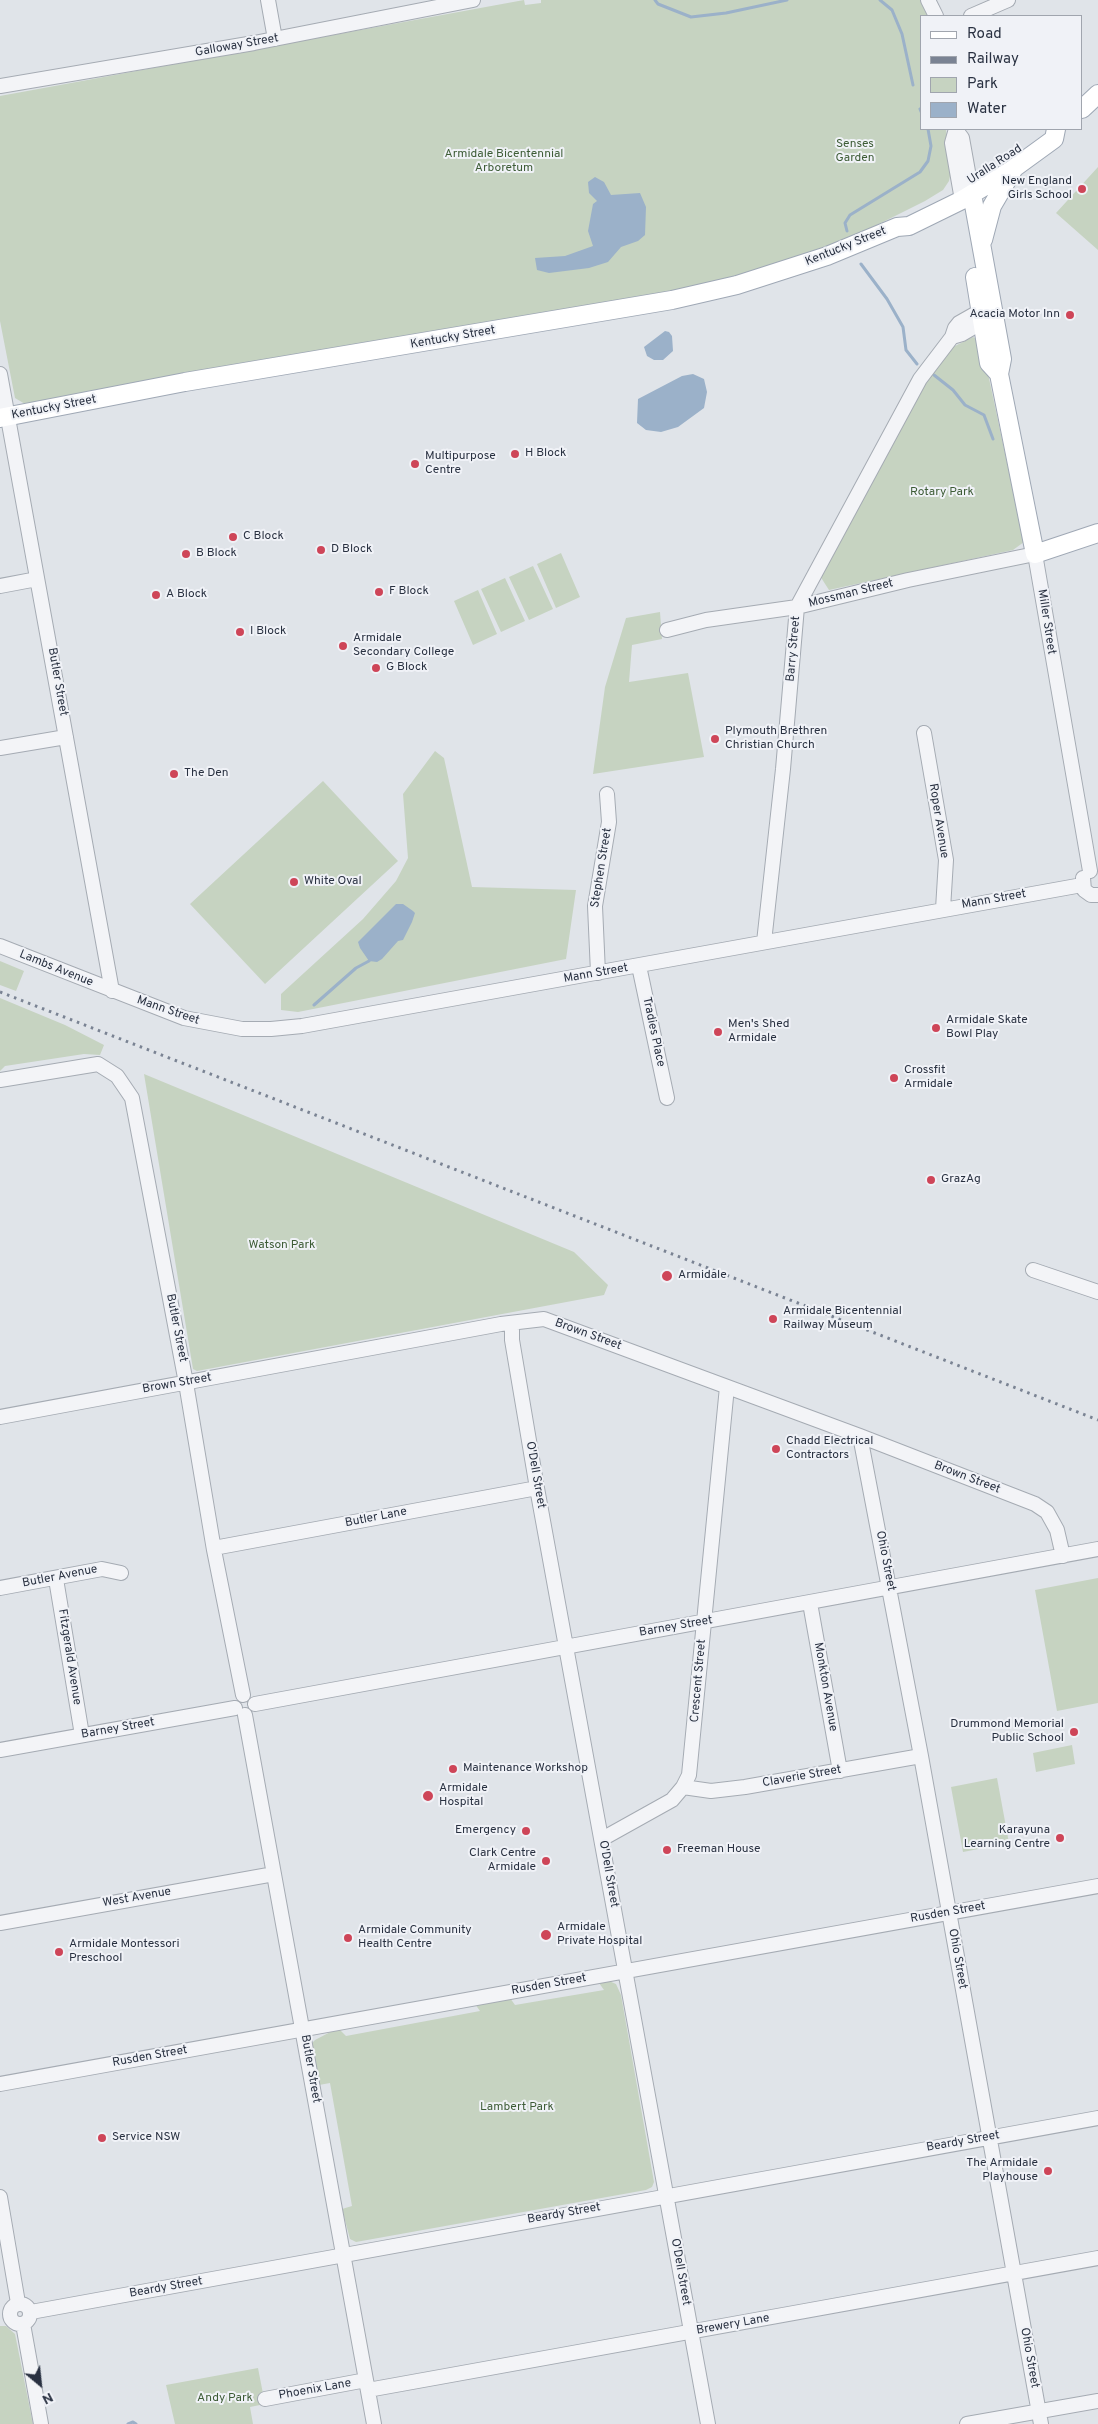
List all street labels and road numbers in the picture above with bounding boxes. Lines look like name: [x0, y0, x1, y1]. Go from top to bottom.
street label: Galloway Street: [194, 32, 280, 60]
street label: Uralla Road: [965, 142, 1025, 188]
street label: Kentucky Street: [803, 224, 889, 270]
street label: Kentucky Street: [409, 323, 497, 353]
street label: Kentucky Street: [10, 393, 98, 423]
street label: Mossman Street: [807, 577, 895, 611]
street label: Miller Street: [1034, 588, 1058, 656]
street label: Barry Street: [784, 615, 804, 683]
street label: Butler Street: [44, 647, 70, 717]
street label: Roper Avenue: [925, 783, 951, 859]
street label: Stephen Street: [589, 827, 615, 909]
street label: Mann Street: [961, 887, 1027, 913]
street label: Lambs Avenue: [17, 948, 95, 990]
street label: Mann Street: [563, 961, 629, 987]
street label: Mann Street: [135, 994, 201, 1028]
street label: Tradies Place: [639, 996, 667, 1068]
street label: Butler Street: [162, 1293, 190, 1363]
street label: Brown Street: [553, 1316, 623, 1354]
street label: Brown Street: [141, 1371, 213, 1397]
street label: O'Dell Street: [522, 1440, 548, 1510]
street label: Brown Street: [932, 1459, 1002, 1497]
street label: Butler Lane: [344, 1505, 408, 1531]
street label: Ohio Street: [872, 1530, 898, 1592]
street label: Butler Avenue: [21, 1563, 99, 1591]
street label: Fitzgerald Avenue: [54, 1608, 84, 1706]
street label: Barney Street: [638, 1613, 714, 1641]
street label: Crescent Street: [688, 1639, 710, 1723]
street label: Monkton Avenue: [810, 1641, 840, 1733]
street label: Barney Street: [80, 1715, 156, 1743]
street label: Claverie Street: [761, 1763, 843, 1791]
street label: O'Dell Street: [595, 1839, 621, 1909]
street label: West Avenue: [102, 1885, 172, 1911]
street label: Rusden Street: [909, 1899, 987, 1927]
street label: Ohio Street: [945, 1928, 969, 1990]
street label: Rusden Street: [510, 1971, 588, 1999]
street label: Butler Street: [297, 2034, 323, 2104]
street label: Rusden Street: [111, 2043, 189, 2071]
street label: Beardy Street: [925, 2128, 1001, 2156]
street label: Beardy Street: [526, 2200, 602, 2228]
street label: O'Dell Street: [667, 2237, 693, 2307]
street label: Beardy Street: [128, 2274, 204, 2302]
street label: Brewery Lane: [695, 2311, 771, 2339]
street label: Ohio Street: [1017, 2327, 1041, 2389]
street label: Phoenix Lane: [278, 2377, 352, 2403]

